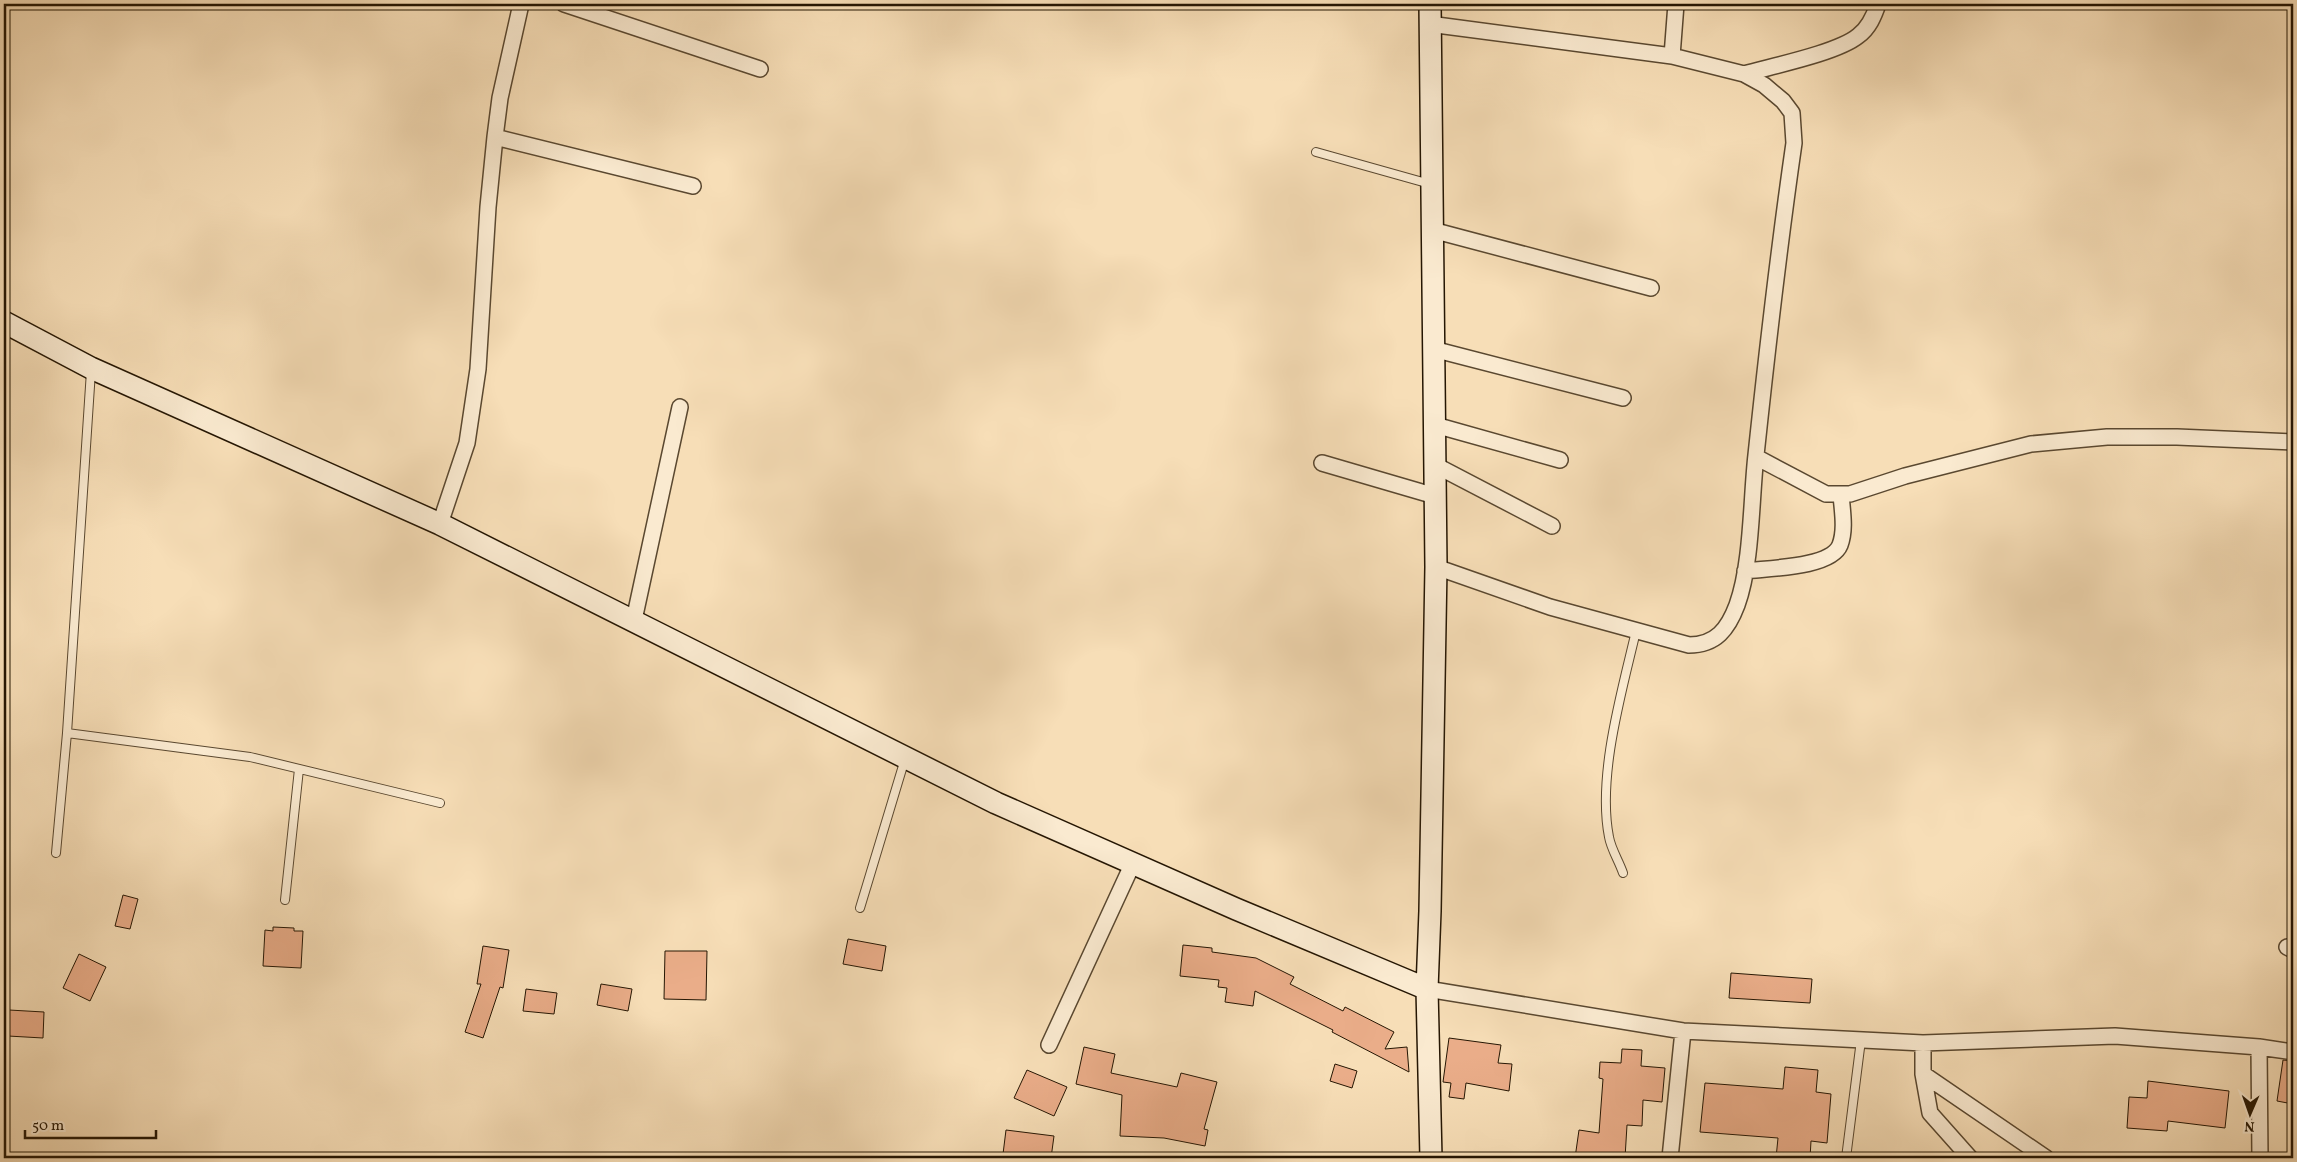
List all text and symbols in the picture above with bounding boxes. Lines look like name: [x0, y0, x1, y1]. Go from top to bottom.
north arrow: [2224, 1090, 2274, 1140]
scale bar: [25, 1107, 156, 1139]
text: 50 m: [32, 1116, 64, 1137]
text: N: [2244, 1116, 2255, 1135]

